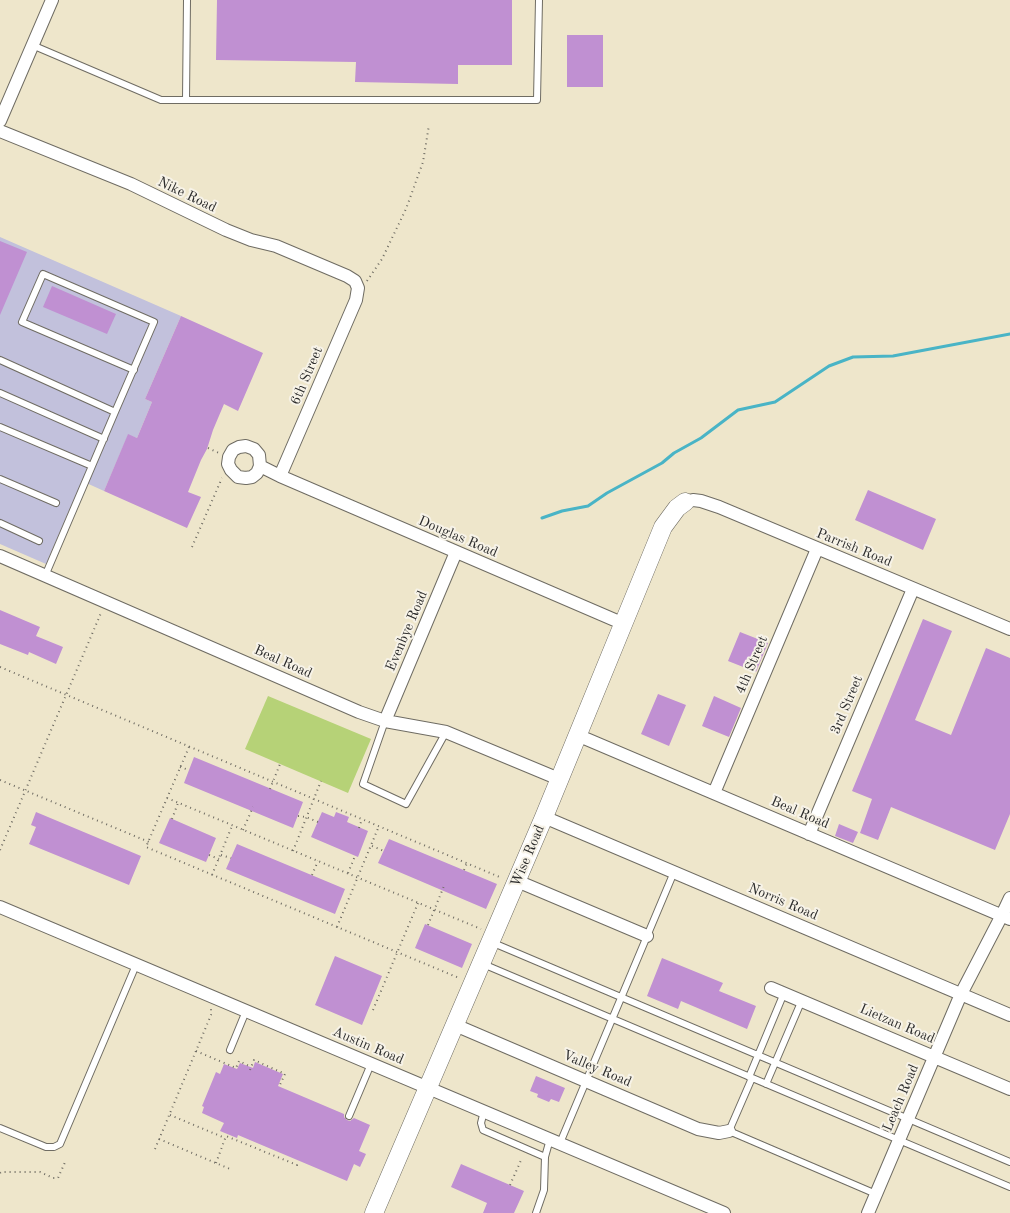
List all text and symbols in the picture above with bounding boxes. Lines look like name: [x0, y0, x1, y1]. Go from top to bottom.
street label: Nike Road: [155, 174, 219, 216]
street label: 6th Street: [287, 344, 327, 408]
street label: Douglas Road: [416, 513, 500, 561]
street label: Parrish Road: [814, 525, 894, 571]
street label: Evenbye Road: [382, 588, 432, 674]
street label: 4th Street: [732, 633, 772, 697]
street label: Beal Road: [251, 642, 315, 682]
street label: 3rd Street: [827, 673, 867, 737]
street label: Beal Road: [768, 793, 832, 833]
street label: Wise Road: [507, 822, 549, 890]
street label: Norris Road: [746, 880, 820, 924]
street label: Lietzan Road: [857, 1001, 937, 1047]
street label: Austin Road: [330, 1023, 406, 1069]
street label: Valley Road: [560, 1047, 634, 1091]
street label: Leach Road: [879, 1062, 923, 1134]

